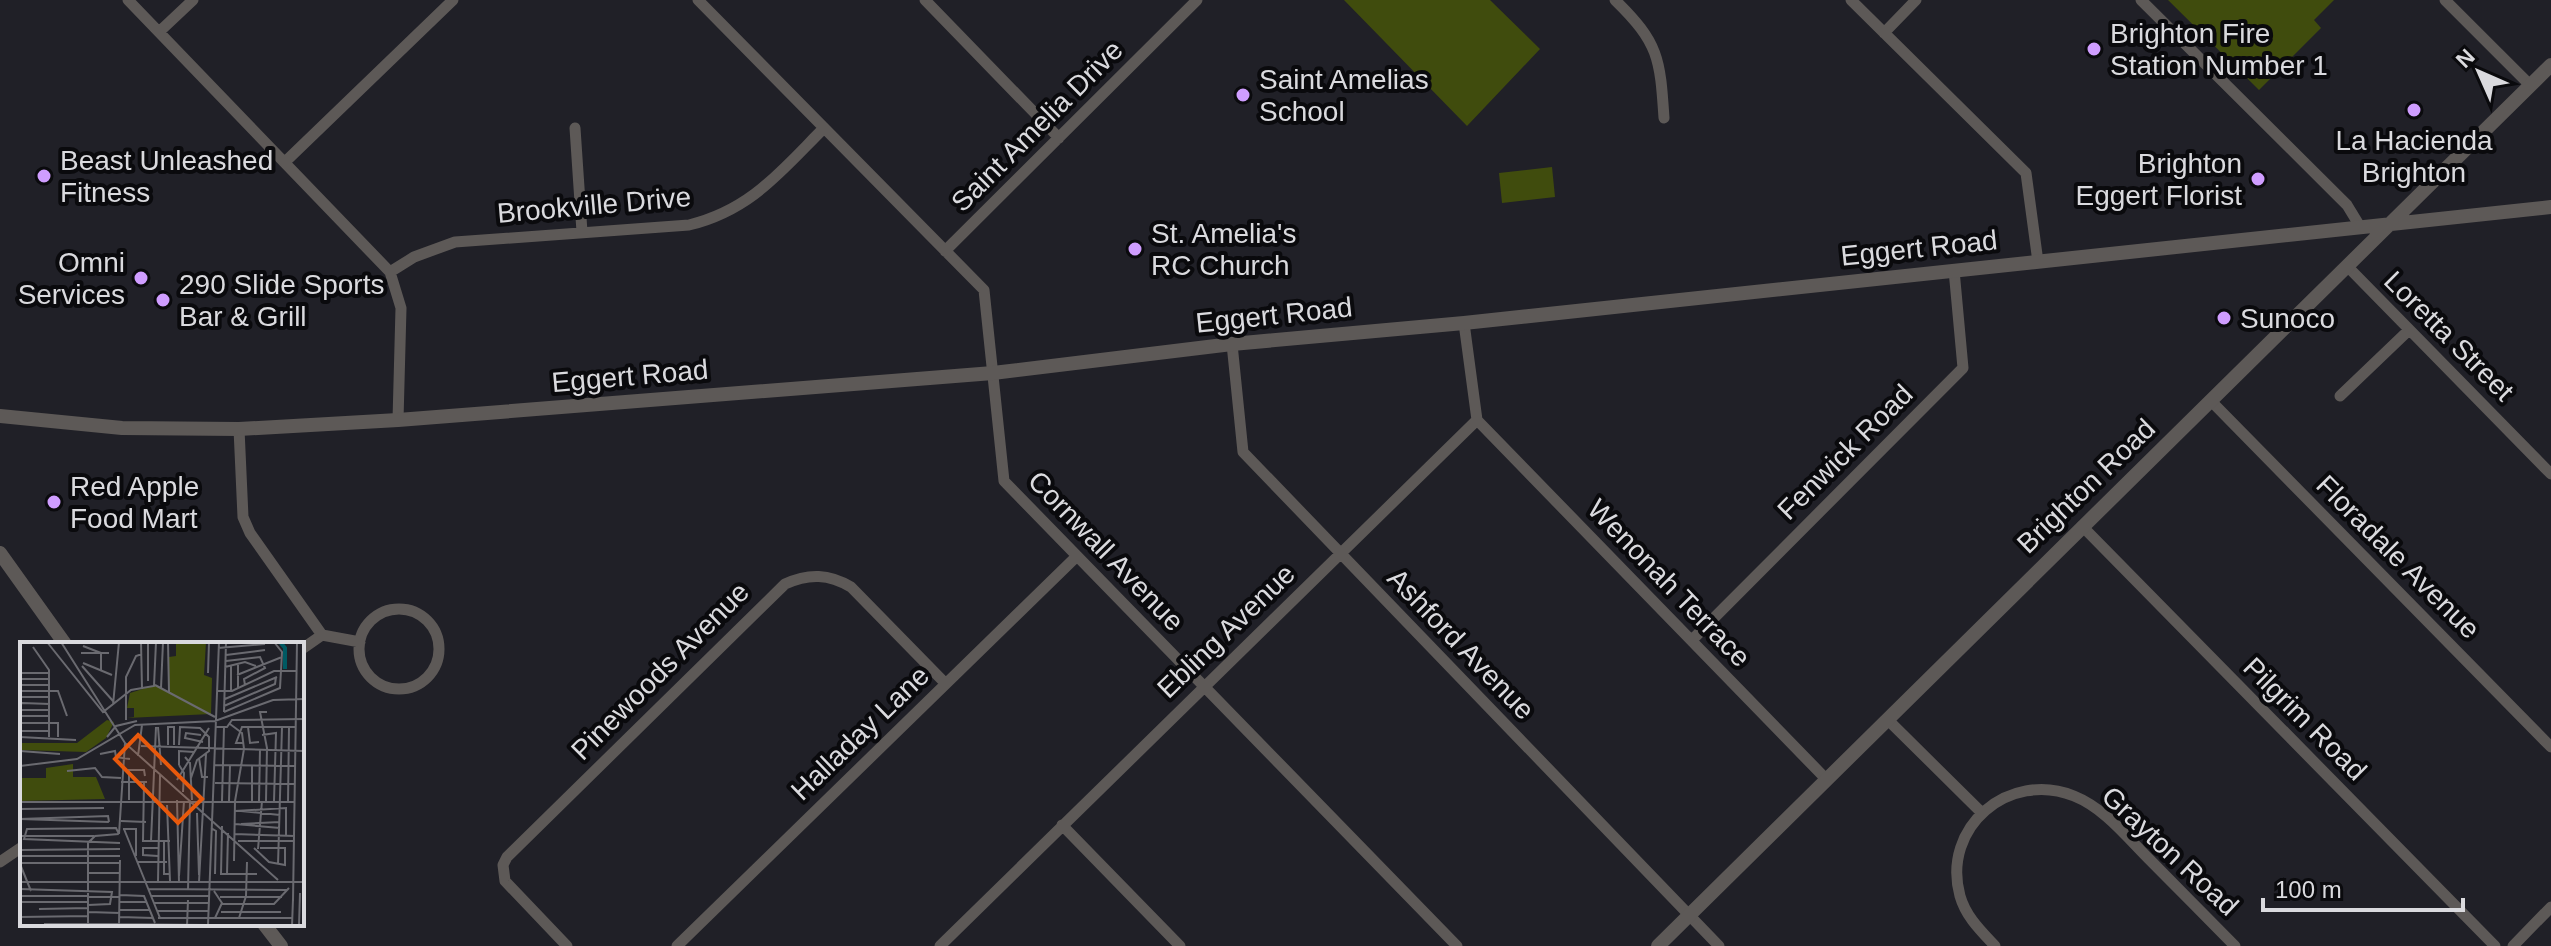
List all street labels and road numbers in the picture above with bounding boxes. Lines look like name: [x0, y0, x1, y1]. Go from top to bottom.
street label: Saint Amelia Drive: [945, 34, 1129, 218]
street label: Brookville Drive: [496, 181, 692, 229]
street label: Eggert Road: [1839, 224, 1999, 272]
street label: Loretta Street: [2378, 265, 2520, 407]
street label: Eggert Road: [1194, 291, 1354, 339]
street label: Eggert Road: [550, 354, 710, 398]
street label: Fenwick Road: [1771, 378, 1919, 526]
street label: Brighton Road: [2011, 413, 2161, 559]
street label: Cornwall Avenue: [1022, 465, 1190, 637]
street label: Floradale Avenue: [2310, 469, 2486, 645]
street label: Wenonah Terrace: [1581, 493, 1757, 673]
street label: Ebling Avenue: [1151, 558, 1301, 704]
street label: Ashford Avenue: [1381, 562, 1541, 726]
street label: Pinewoods Avenue: [565, 576, 755, 766]
street label: Pilgrim Road: [2237, 651, 2373, 787]
street label: Halladay Lane: [785, 660, 935, 806]
street label: Grayton Road: [2096, 780, 2244, 922]

